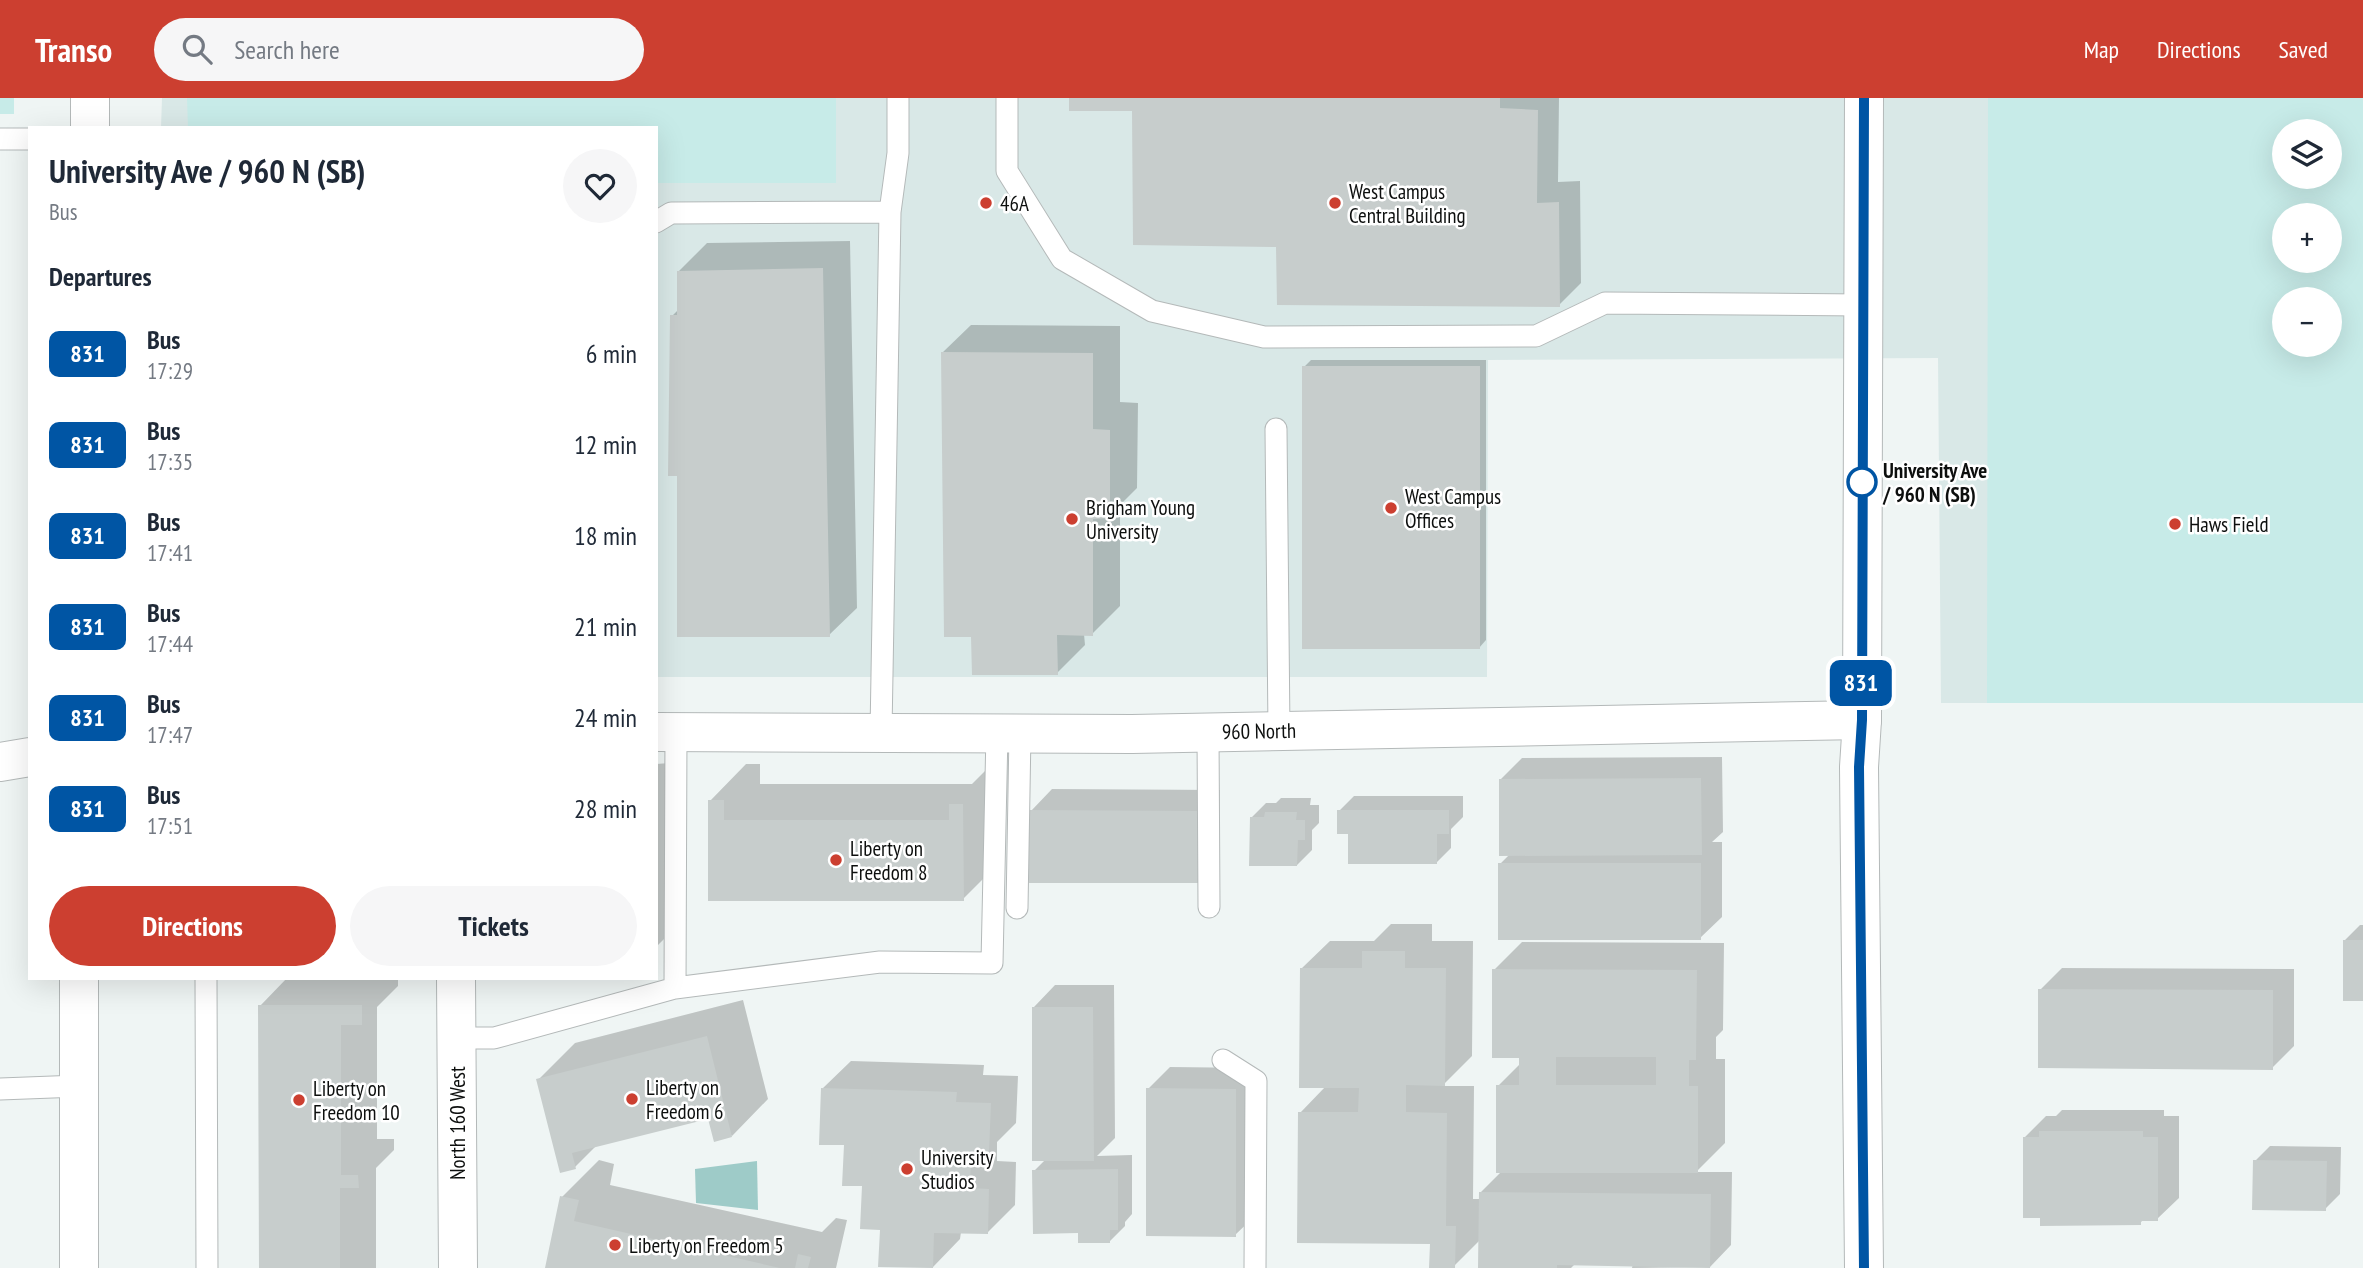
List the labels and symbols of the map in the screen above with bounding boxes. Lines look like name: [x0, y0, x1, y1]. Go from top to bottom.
place label: West Campus Central Building: [1349, 178, 1466, 229]
place label: 46A: [1000, 190, 1029, 217]
marker: 46A: [978, 195, 994, 211]
marker: West Campus Central Building: [1327, 195, 1343, 211]
place label: University Ave / 960 N (SB): [1882, 457, 1987, 508]
marker: University Ave / 960 N (SB): [1847, 467, 1877, 497]
place label: West Campus Offices: [1405, 483, 1501, 534]
place label: Brigham Young University: [1086, 494, 1195, 545]
marker: West Campus Offices: [1383, 500, 1399, 516]
marker: Brigham Young University: [1064, 511, 1080, 527]
place label: Haws Field: [2189, 511, 2269, 538]
marker: Haws Field: [2167, 516, 2183, 532]
line badge: 831: [1821, 660, 1901, 706]
street label: 960 North: [1222, 717, 1296, 745]
place label: Liberty on Freedom 8: [850, 835, 927, 886]
marker: Liberty on Freedom 8: [828, 852, 844, 868]
street label: North 160 West: [444, 1066, 471, 1180]
place label: Liberty on Freedom 6: [646, 1074, 723, 1125]
place label: Liberty on Freedom 10: [313, 1075, 400, 1126]
marker: Liberty on Freedom 6: [624, 1091, 640, 1107]
marker: Liberty on Freedom 10: [291, 1092, 307, 1108]
place label: University Studios: [921, 1144, 994, 1195]
marker: University Studios: [899, 1161, 915, 1177]
place label: Liberty on Freedom 5: [629, 1232, 784, 1259]
marker: Liberty on Freedom 5: [607, 1237, 623, 1253]

